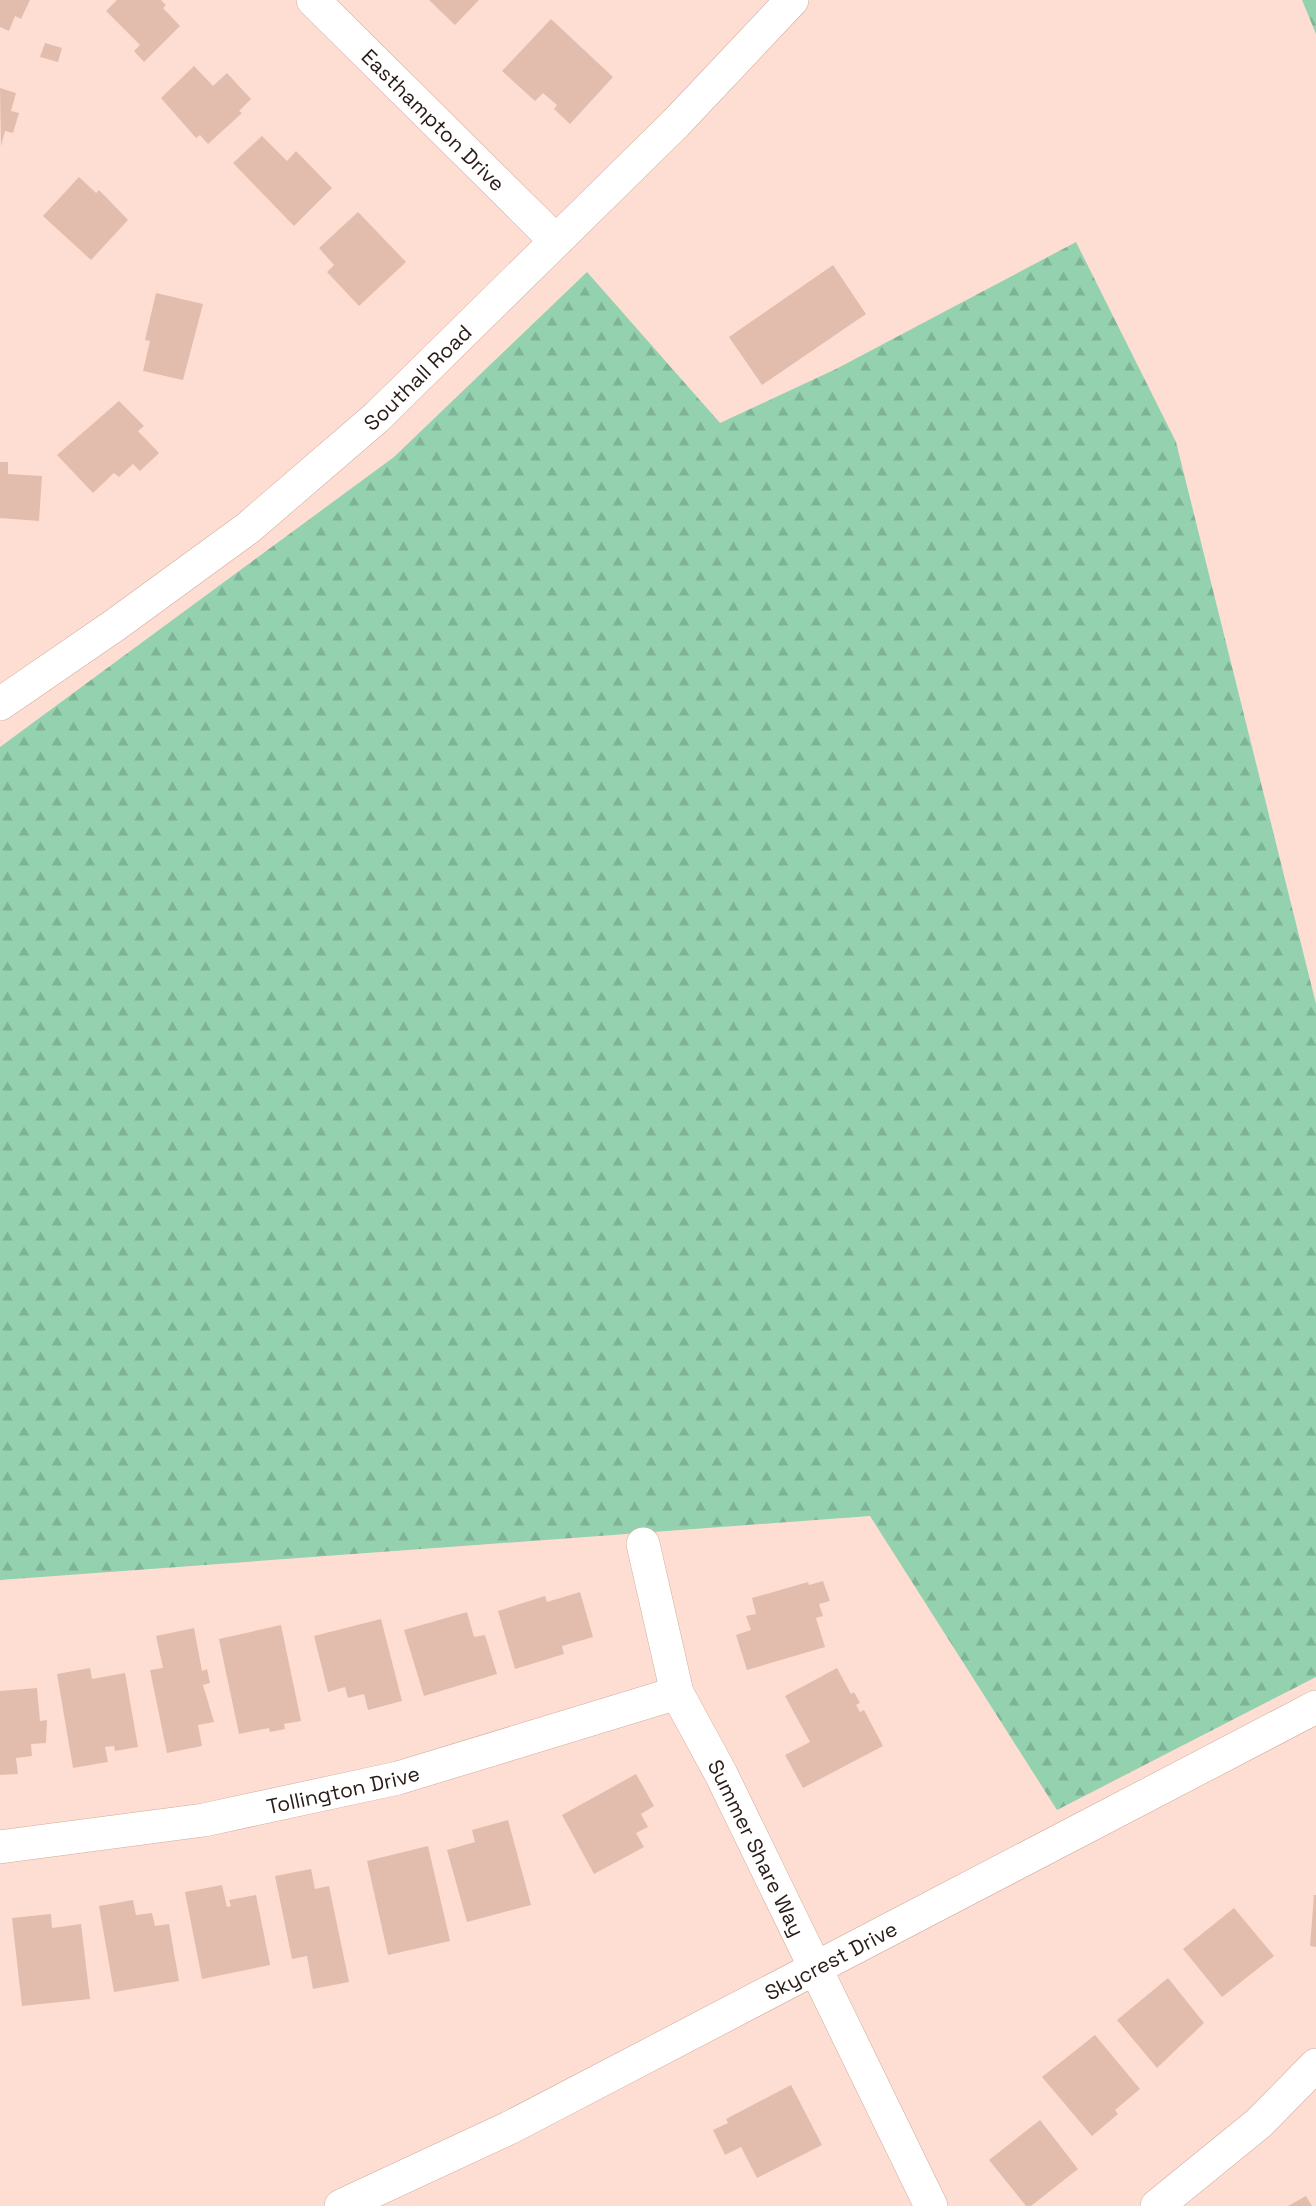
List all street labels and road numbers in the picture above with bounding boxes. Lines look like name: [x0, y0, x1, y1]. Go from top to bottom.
street label: Easthampton Drive: [356, 43, 511, 197]
street label: Southall Road: [358, 318, 477, 436]
street label: Summer Share Way: [702, 1755, 811, 1941]
street label: Tollington Drive: [264, 1759, 423, 1820]
street label: Skycrest Drive: [760, 1915, 902, 2006]

